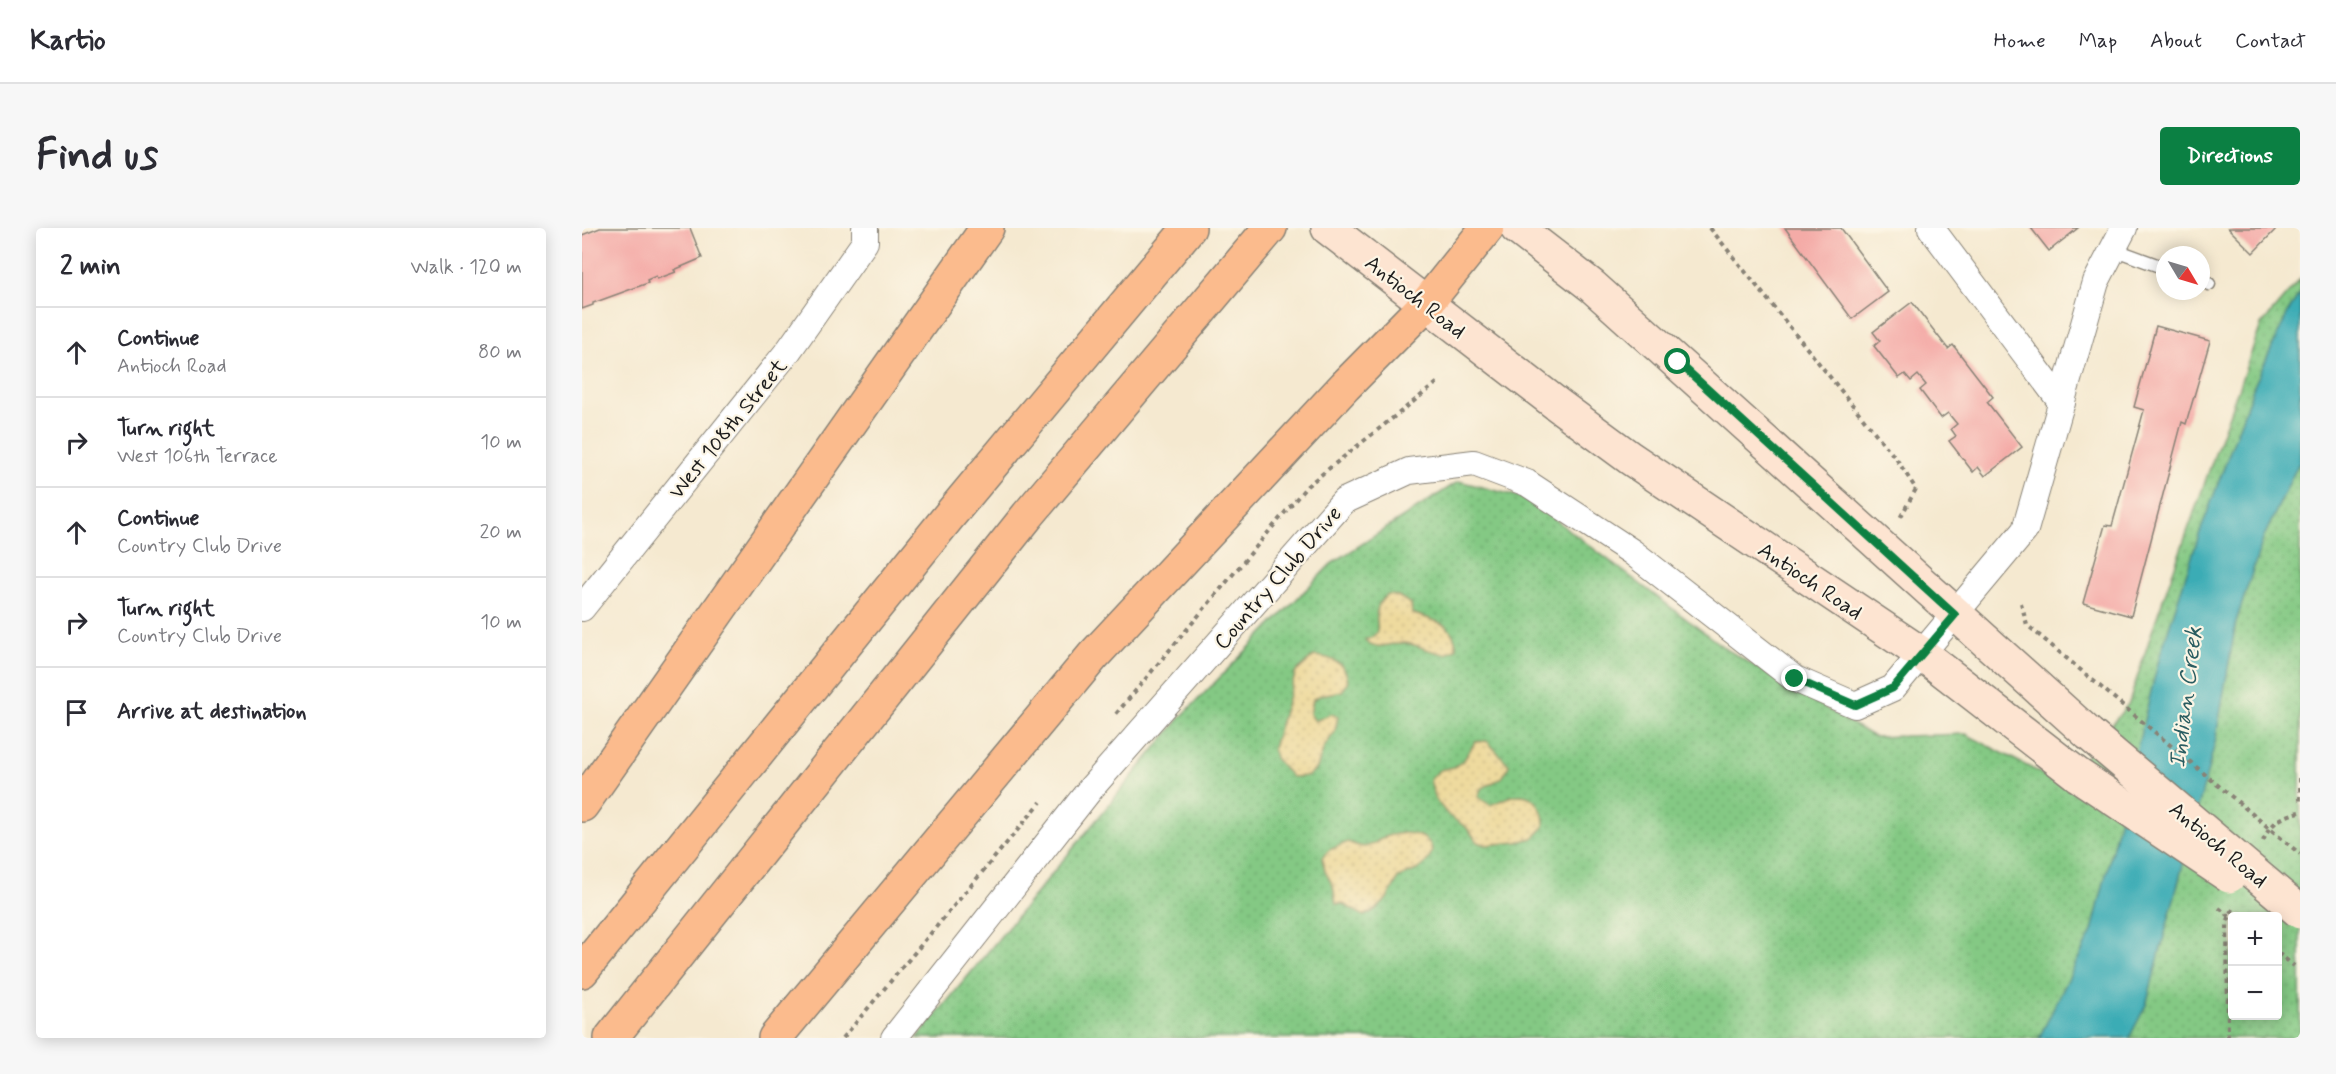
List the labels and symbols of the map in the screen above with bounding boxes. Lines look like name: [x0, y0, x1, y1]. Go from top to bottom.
north arrow: [2156, 246, 2210, 300]
street label: Antioch Road: [1359, 249, 1471, 346]
route start: [1664, 348, 1690, 374]
street label: West 108th Street: [663, 353, 794, 505]
street label: Country Club Drive: [1208, 501, 1349, 656]
street label: Antioch Road: [1752, 536, 1868, 627]
water label: Indian Creek: [2162, 625, 2211, 770]
route end: [1781, 665, 1807, 691]
street label: Antioch Road: [2163, 796, 2273, 895]

